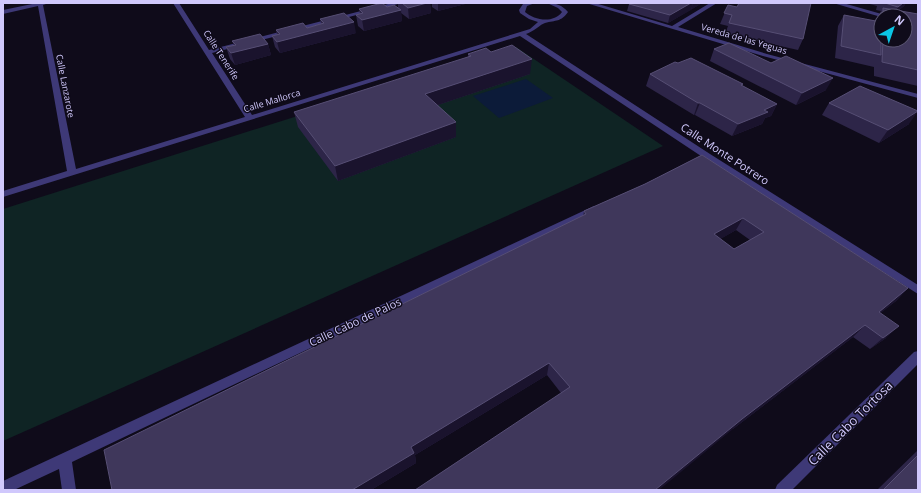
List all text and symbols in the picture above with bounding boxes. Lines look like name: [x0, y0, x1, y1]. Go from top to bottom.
north arrow: [873, 8, 913, 48]
text: N: [891, 11, 908, 29]
street label: Vereda de las Yeguas: [700, 20, 789, 57]
street label: Calle Tenerife: [200, 27, 242, 82]
street label: Calle Lanzarote: [53, 53, 78, 119]
street label: Calle Mallorca: [242, 86, 302, 115]
street label: Calle Monte Potrero: [678, 119, 773, 188]
street label: Calle Cabo de Palos: [306, 294, 403, 349]
street label: Calle Cabo Tortosa: [804, 377, 896, 469]

